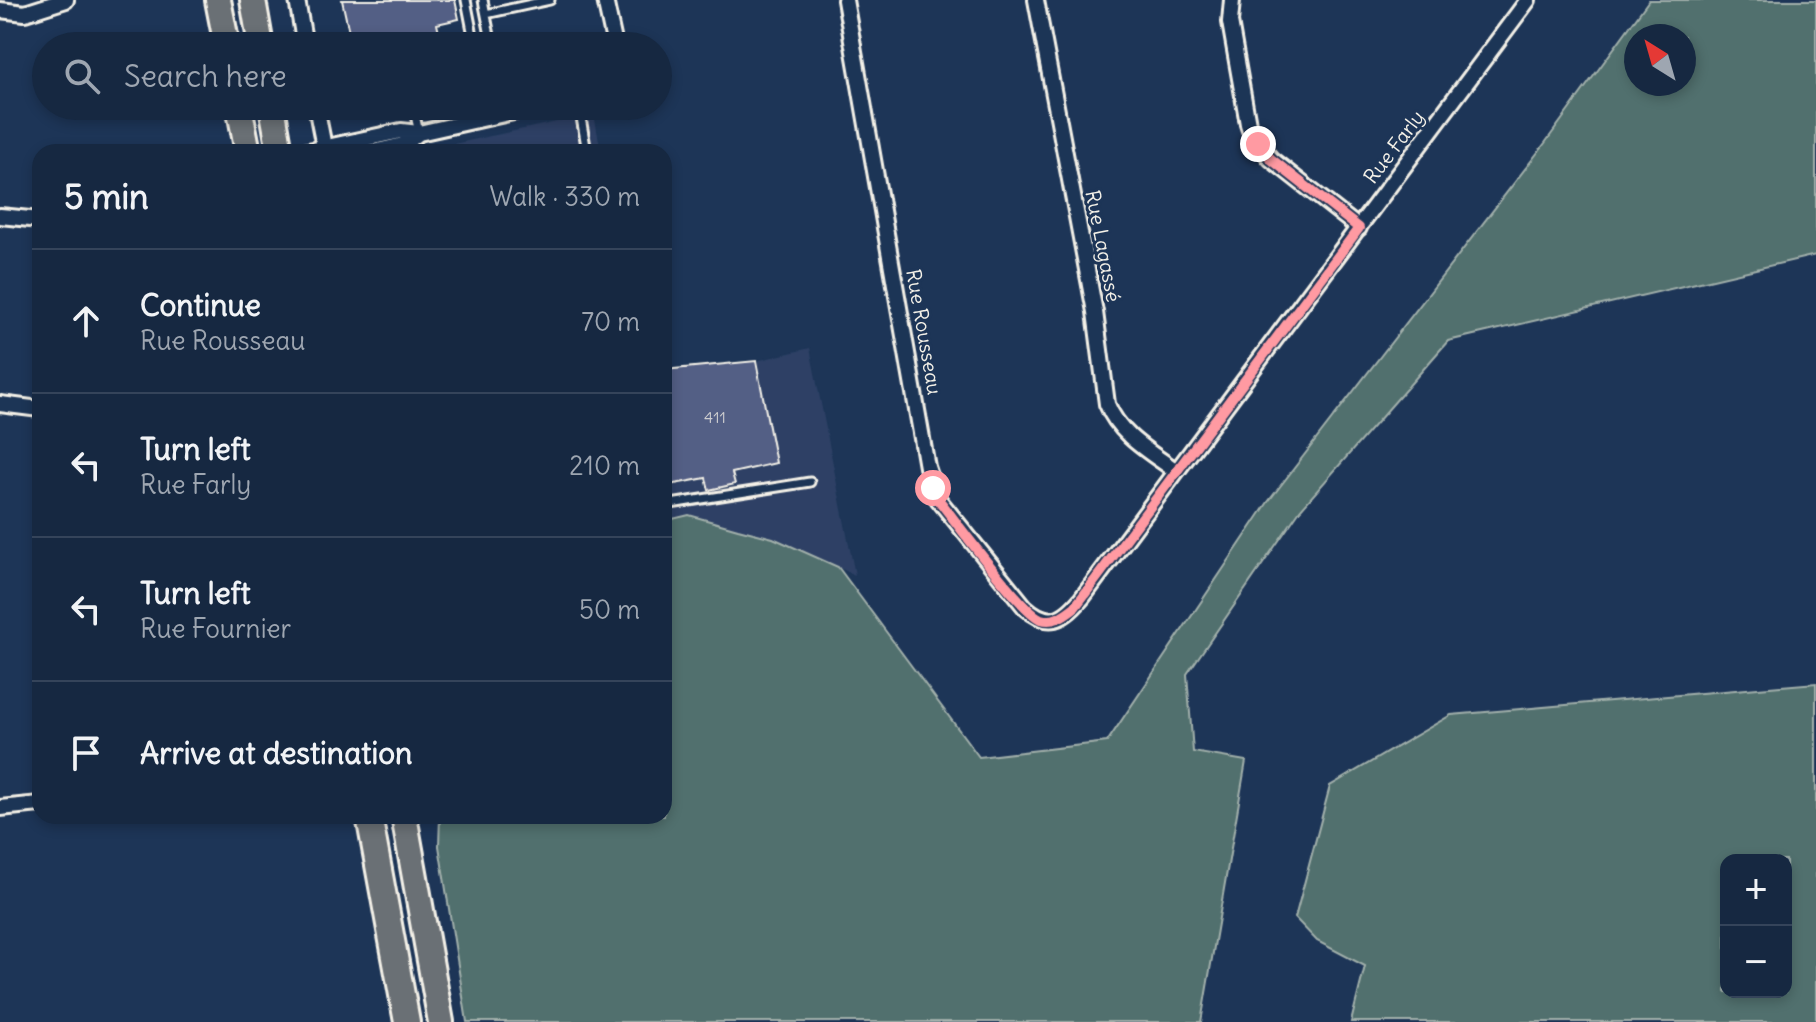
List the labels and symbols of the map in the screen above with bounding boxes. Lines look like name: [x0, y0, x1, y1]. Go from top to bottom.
north arrow: [1624, 24, 1696, 96]
street label: Rue Farly: [1358, 105, 1429, 188]
route end: [1240, 126, 1276, 162]
street label: Rue Lagassé: [1080, 188, 1127, 304]
street label: Rue Rousseau: [901, 267, 948, 397]
house number: 411: [704, 407, 726, 427]
route start: [915, 470, 951, 506]

